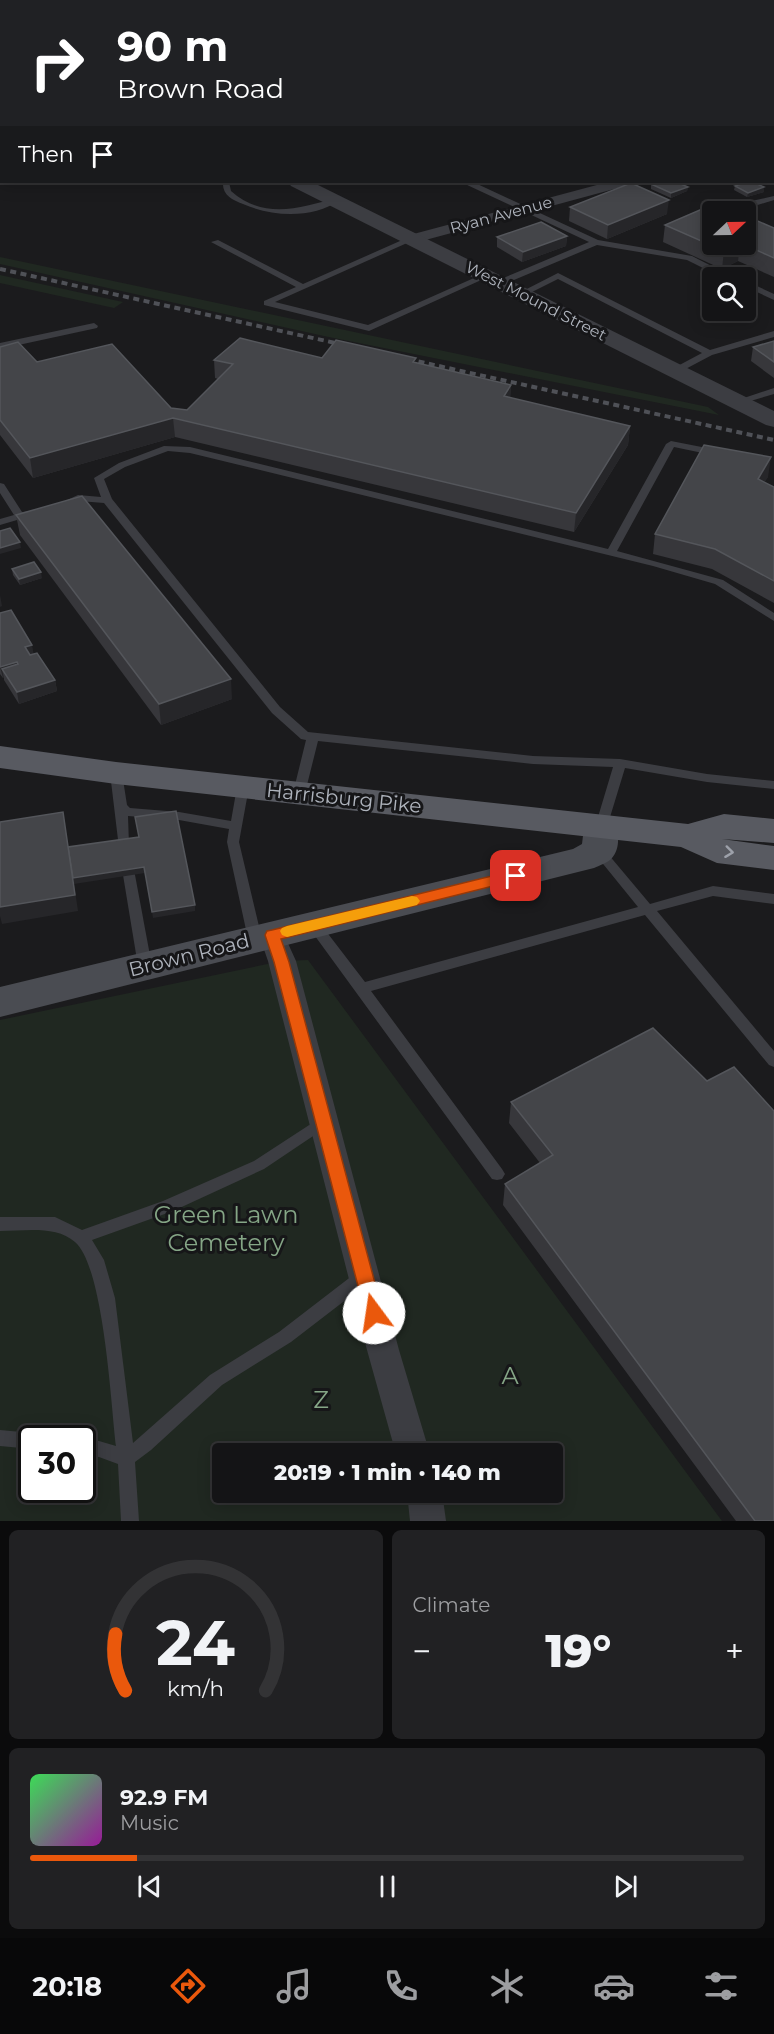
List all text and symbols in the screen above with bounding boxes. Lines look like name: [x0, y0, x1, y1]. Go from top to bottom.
text: 90 m: [117, 20, 228, 72]
icon: right: [18, 24, 96, 102]
text: Brown Road: [117, 72, 284, 105]
icon: arrive: [86, 138, 119, 171]
text: Then: [18, 141, 74, 168]
street label: Ryan Avenue: [448, 192, 554, 238]
north arrow: [702, 201, 756, 255]
map controls: [702, 201, 756, 321]
street label: West Mound Street: [462, 257, 610, 345]
button: search: [702, 267, 756, 321]
street label: Harrisburg Pike: [265, 778, 423, 818]
one-way arrow: [725, 846, 734, 858]
pin: [490, 850, 541, 901]
icon: arrive: [499, 859, 532, 892]
street label: Brown Road: [126, 928, 252, 982]
park label: Green Lawn Cemetery: [154, 1200, 298, 1257]
position arrow: [342, 1281, 406, 1345]
park label: A: [501, 1361, 519, 1390]
park label: Z: [313, 1385, 329, 1414]
speed limit sign: 30: [18, 1425, 96, 1503]
text: 20:19 · 1 min · 140 m: [274, 1459, 501, 1486]
text: Climate: [413, 1593, 490, 1617]
text: 24: [156, 1605, 235, 1681]
text: 19°: [545, 1623, 611, 1678]
text: −: [413, 1631, 431, 1671]
text: +: [725, 1631, 744, 1671]
text: km/h: [167, 1676, 224, 1702]
text: 92.9 FM: [120, 1784, 208, 1811]
text: Music: [120, 1811, 179, 1835]
icon: previous: [133, 1870, 166, 1903]
icon: pause: [371, 1870, 404, 1903]
icon: next: [609, 1870, 642, 1903]
icon: directions: [167, 1965, 209, 2007]
icon: music: [273, 1965, 315, 2007]
icon: phone: [380, 1965, 422, 2007]
icon: climate: [486, 1965, 528, 2007]
icon: car: [593, 1965, 635, 2007]
icon: filters: [700, 1965, 742, 2007]
text: 20:18: [32, 1970, 102, 2003]

